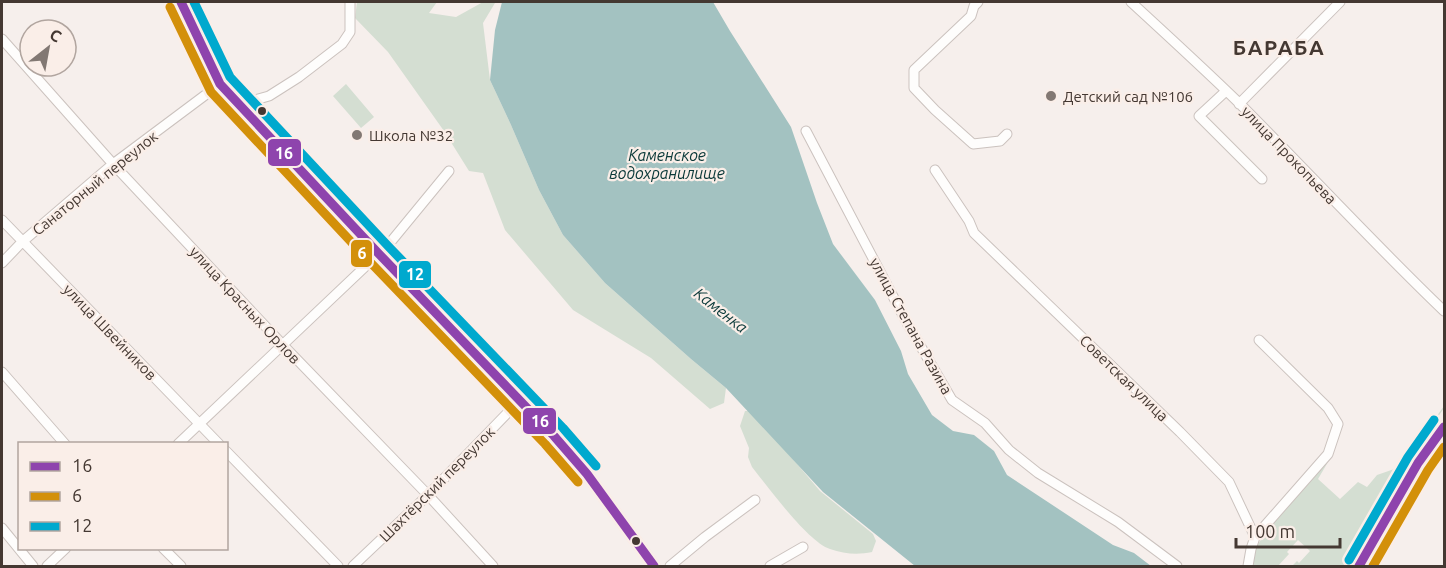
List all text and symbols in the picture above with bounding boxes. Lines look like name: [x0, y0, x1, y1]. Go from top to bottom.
north arrow: [18, 18, 78, 78]
text: С: [47, 25, 65, 45]
district label: БАРАБА: [1233, 35, 1325, 59]
place label: Детский сад №106: [1063, 88, 1193, 105]
marker: Детский сад №106: [1044, 89, 1058, 103]
street label: улица Прокопьева: [1238, 103, 1340, 207]
unlabelled marker: [256, 105, 268, 117]
street label: Санаторный переулок: [29, 127, 161, 239]
place label: Школа №32: [369, 127, 453, 144]
marker: Школа №32: [350, 128, 364, 142]
line badge: 16: [267, 138, 302, 167]
text: 16: [275, 144, 293, 162]
water label: Каменское водохранилище: [609, 146, 725, 182]
line badge: 6: [350, 239, 373, 268]
street label: улица Красных Орлов: [186, 243, 304, 367]
text: 6: [357, 244, 367, 262]
street label: улица Степана Разина: [866, 255, 956, 397]
line badge: 12: [398, 260, 432, 289]
text: 12: [406, 265, 424, 283]
street label: улица Швейников: [60, 281, 160, 383]
water label: Каменка: [691, 284, 751, 336]
street label: Советская улица: [1076, 332, 1172, 424]
line badge: 16: [522, 407, 557, 435]
text: 16: [531, 412, 549, 430]
street label: Шахтёрский переулок: [376, 423, 498, 545]
legend: [18, 442, 228, 550]
text: 16: [72, 455, 92, 475]
text: 6: [72, 485, 82, 505]
scale bar: [1236, 511, 1340, 549]
text: 12: [72, 515, 92, 535]
text: 100 m: [1245, 521, 1295, 541]
unlabelled marker: [630, 535, 642, 547]

